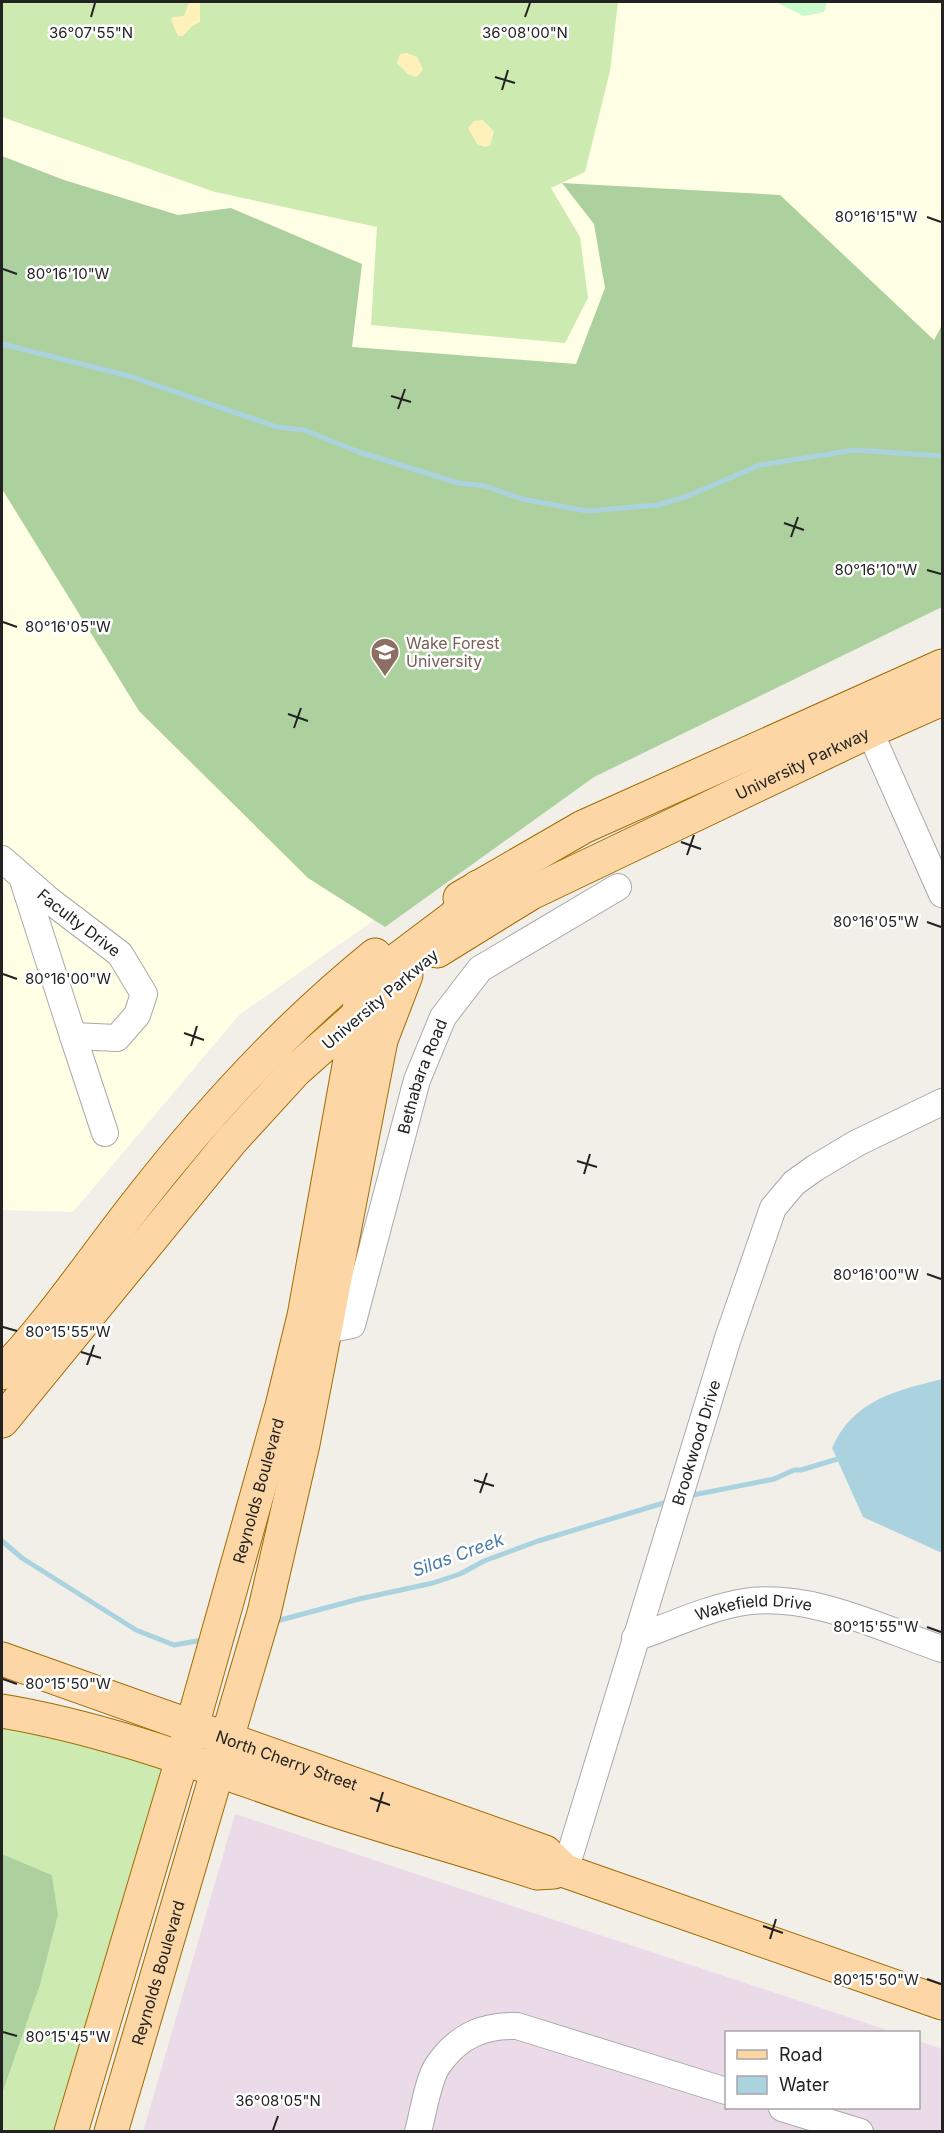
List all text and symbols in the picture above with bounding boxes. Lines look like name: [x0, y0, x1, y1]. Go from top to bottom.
text: 36°07'55"N: [49, 23, 133, 42]
text: 36°08'00"N: [482, 23, 568, 42]
text: 80°16'15"W: [835, 207, 917, 226]
text: 80°16'10"W: [27, 264, 110, 283]
text: 80°16'10"W: [835, 560, 918, 579]
text: 80°16'05"W: [25, 617, 111, 636]
place label: Wake Forest University: [406, 633, 499, 671]
school or university icon: Wake Forest University: [369, 636, 401, 678]
street label: University Parkway: [732, 723, 872, 804]
street label: Faculty Drive: [33, 884, 125, 961]
text: 80°16'05"W: [833, 912, 919, 931]
street label: University Parkway: [318, 945, 442, 1053]
text: 80°16'00"W: [25, 969, 111, 988]
street label: Bethabara Road: [393, 1016, 451, 1136]
text: 80°16'00"W: [833, 1265, 919, 1284]
text: 80°15'55"W: [25, 1322, 111, 1341]
street label: Brookwood Drive: [667, 1377, 725, 1508]
street label: Reynolds Boulevard: [228, 1416, 288, 1566]
water label: Silas Creek: [409, 1528, 508, 1581]
street label: Wakefield Drive: [692, 1590, 814, 1625]
text: 80°15'55"W: [833, 1617, 919, 1636]
text: 80°15'50"W: [25, 1674, 111, 1693]
street label: North Cherry Street: [213, 1726, 360, 1794]
street label: Reynolds Boulevard: [127, 1898, 189, 2047]
text: 80°15'50"W: [833, 1970, 919, 1989]
text: 80°15'45"W: [26, 2027, 111, 2046]
legend: [725, 2031, 920, 2109]
text: Road: [779, 2044, 822, 2065]
text: Water: [779, 2074, 829, 2095]
text: 36°08'05"N: [235, 2091, 321, 2110]

